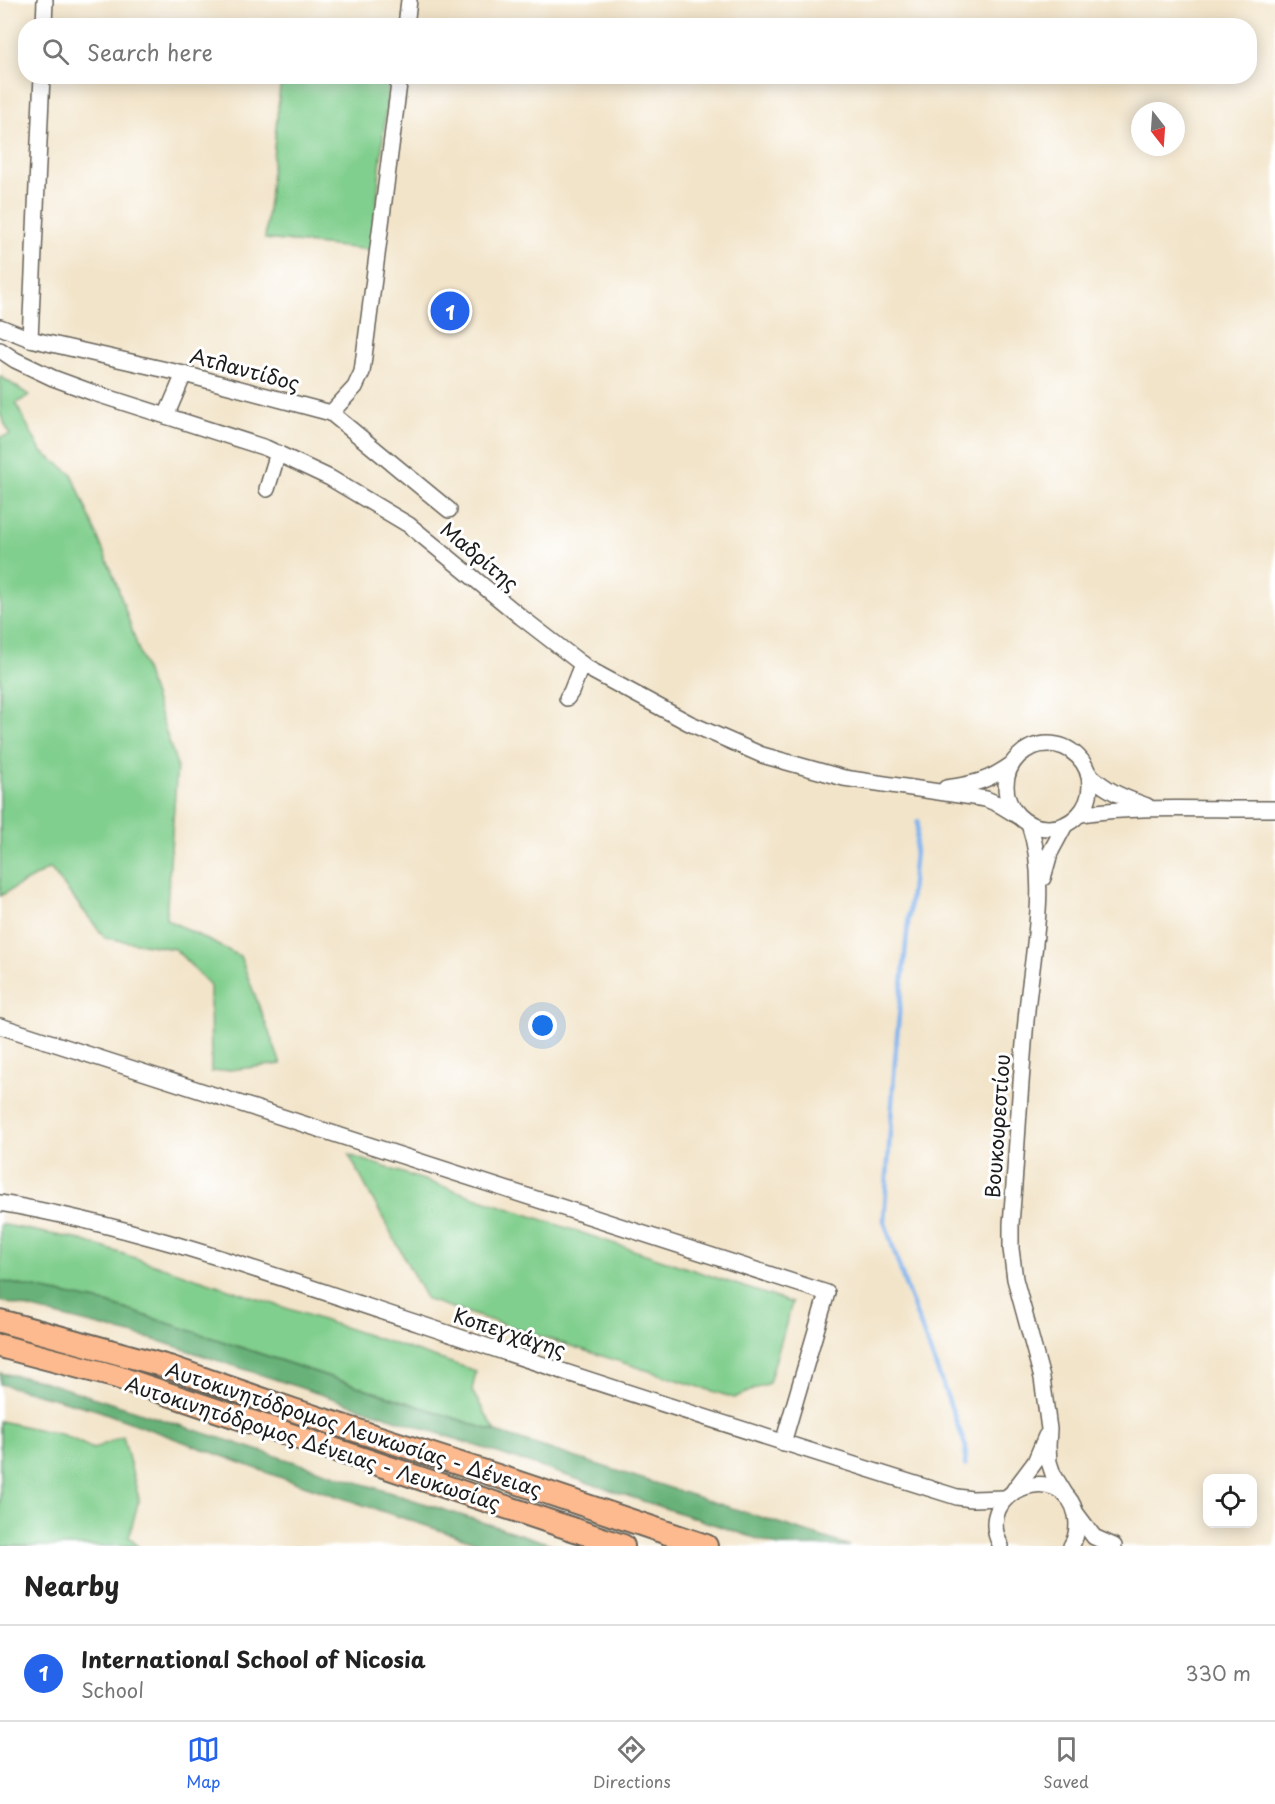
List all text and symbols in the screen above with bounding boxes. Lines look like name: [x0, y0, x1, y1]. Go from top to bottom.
search box: [18, 18, 1257, 84]
icon: search: [39, 35, 72, 68]
text: Search here: [87, 35, 213, 68]
north arrow: [1131, 102, 1185, 156]
pin: 1: [430, 288, 470, 334]
street label: Ατλαντίδος: [187, 340, 303, 398]
street label: Μαδρίτης: [434, 514, 526, 598]
your location: [528, 1011, 557, 1040]
street label: Βουκουρεστίου: [977, 1053, 1017, 1199]
street label: Κοπεγχάγης: [450, 1300, 570, 1364]
street label: Αυτοκινητόδρομος Λευκωσίας - Δένειας: [162, 1354, 546, 1504]
street label: Αυτοκινητόδρομος Δένειας - Λευκωσίας: [122, 1368, 504, 1518]
map controls: [1203, 1474, 1257, 1528]
button: locate: [1203, 1474, 1257, 1528]
text: Nearby: [24, 1566, 119, 1605]
text: International School of Nicosia: [81, 1642, 426, 1675]
text: 1: [39, 1658, 48, 1688]
text: 330 m: [1185, 1658, 1251, 1688]
text: School: [81, 1675, 144, 1705]
tab: Map: [186, 1733, 220, 1793]
tab: Directions: [593, 1733, 671, 1793]
tab: Saved: [1043, 1733, 1089, 1793]

